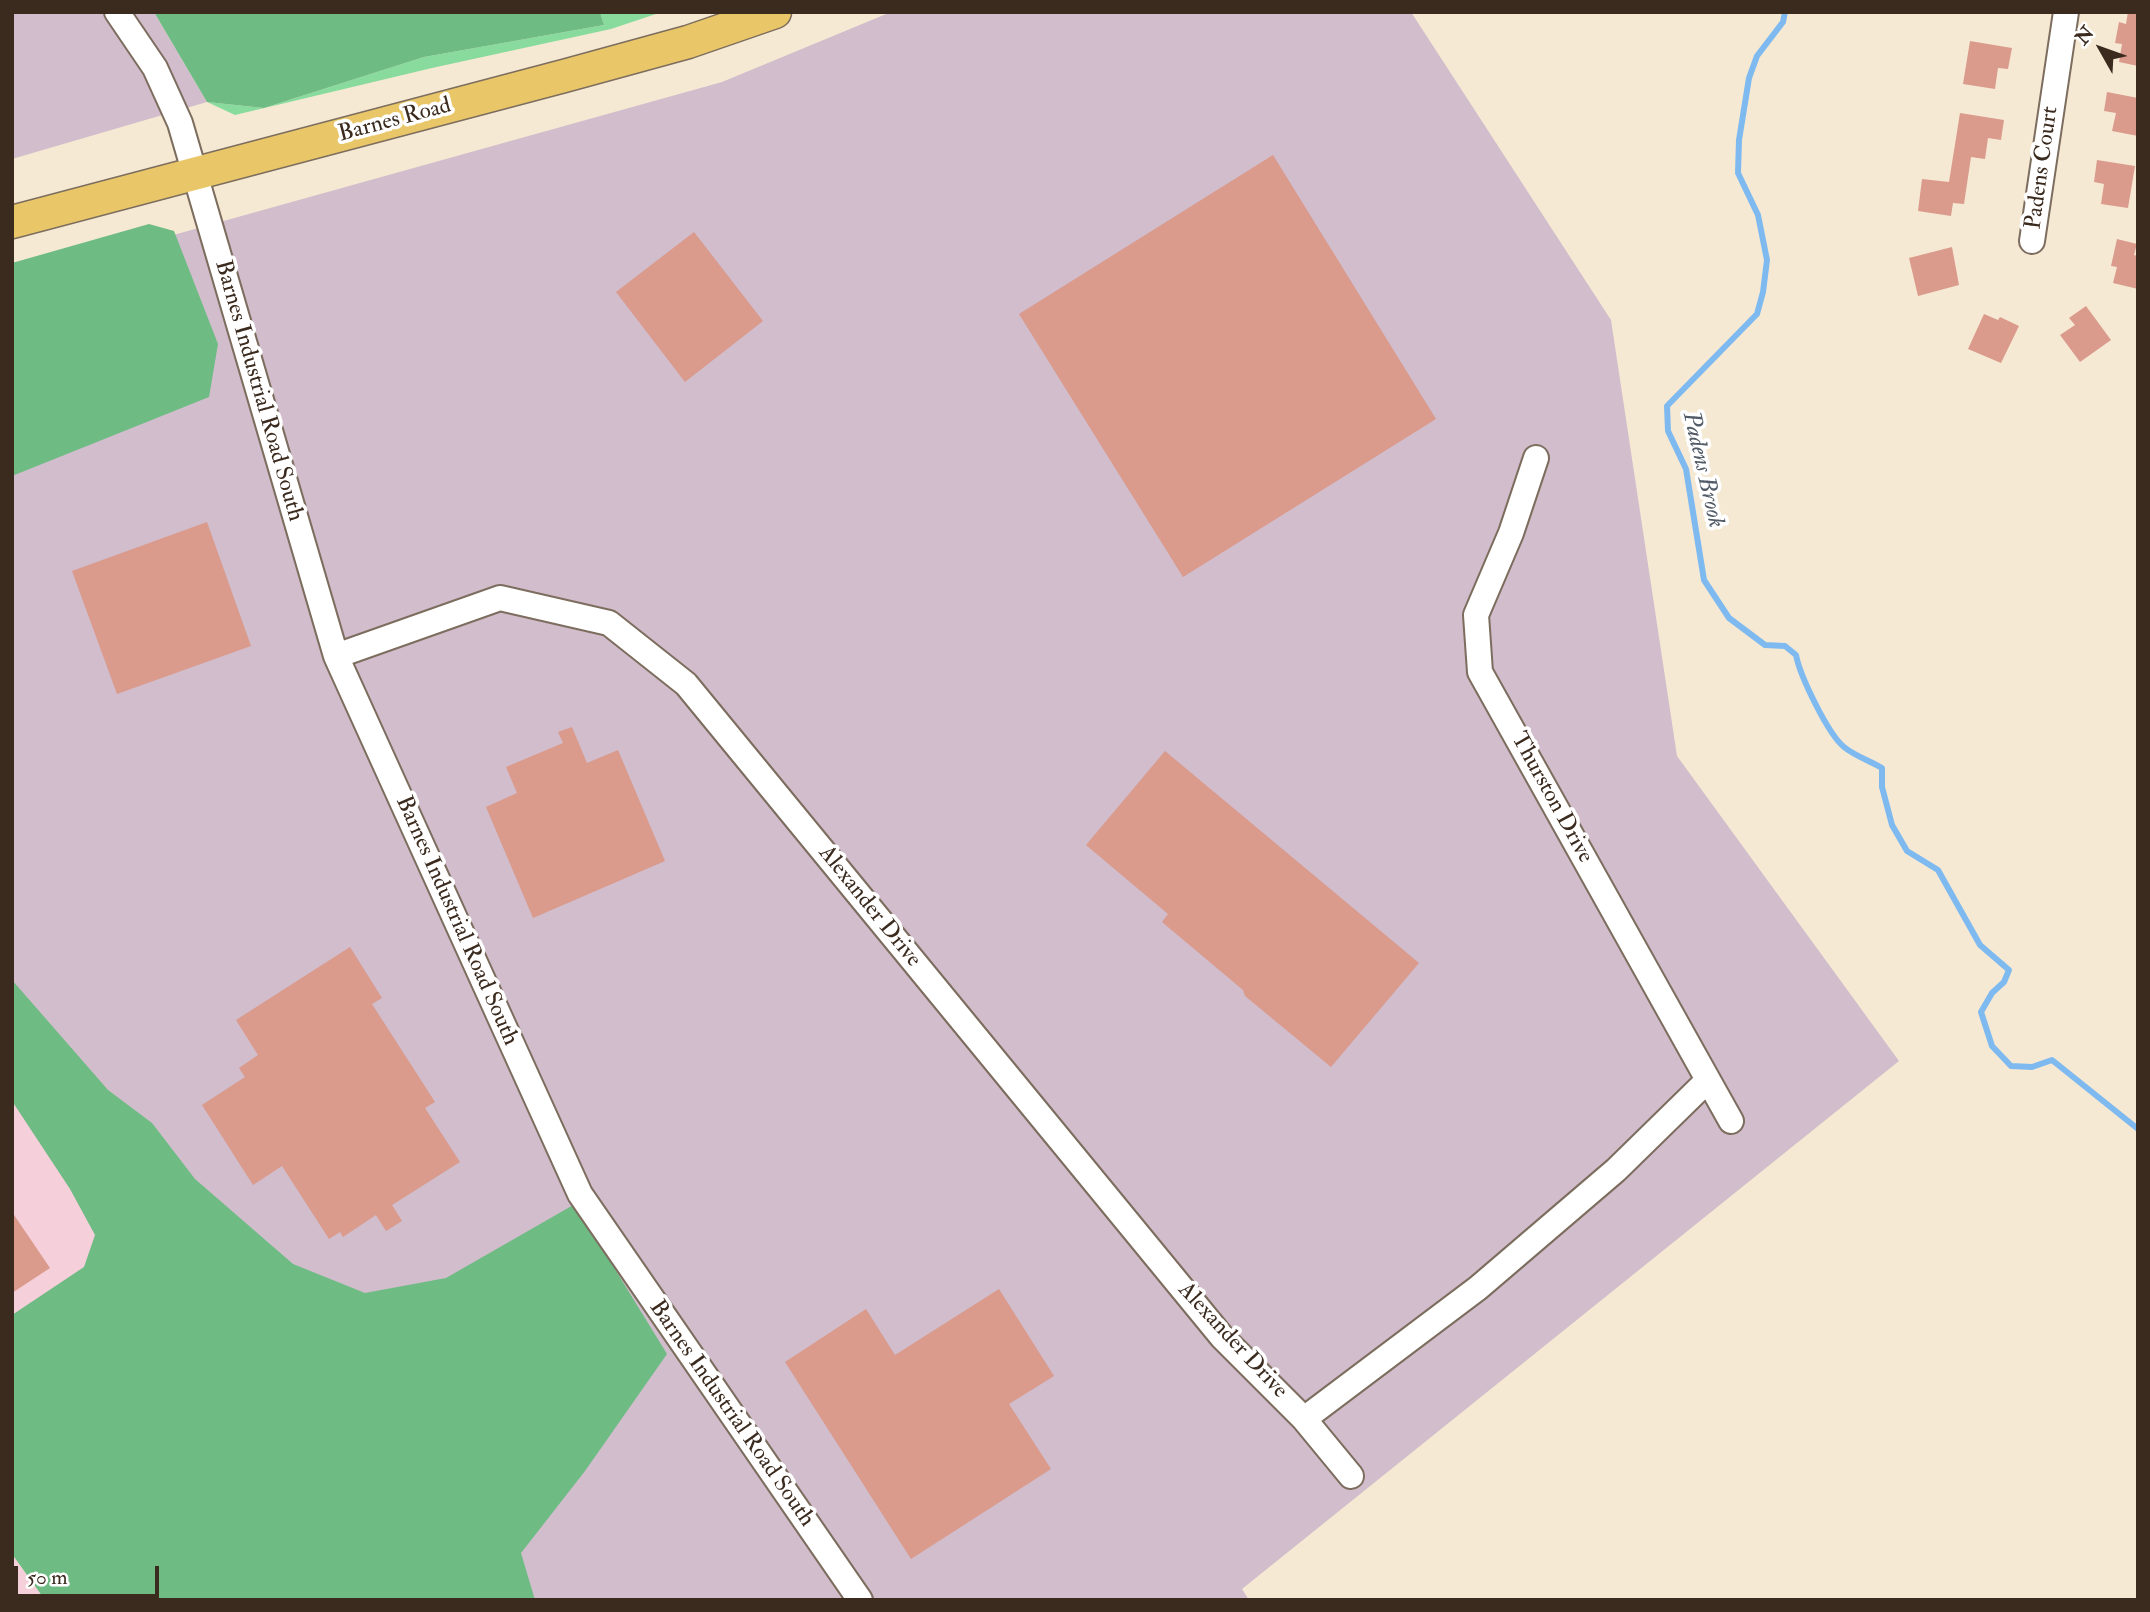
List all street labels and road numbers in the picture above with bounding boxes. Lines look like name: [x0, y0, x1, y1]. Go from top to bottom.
street label: Barnes Road: [336, 93, 454, 149]
street label: Padens Court: [2021, 105, 2065, 231]
street label: Barnes Industrial Road South: [208, 257, 308, 525]
street label: Thurston Drive: [1504, 728, 1598, 868]
street label: Barnes Industrial Road South: [388, 792, 524, 1050]
street label: Alexander Drive: [812, 841, 926, 973]
street label: Alexander Drive: [1171, 1277, 1293, 1405]
street label: Barnes Industrial Road South: [642, 1296, 820, 1532]

